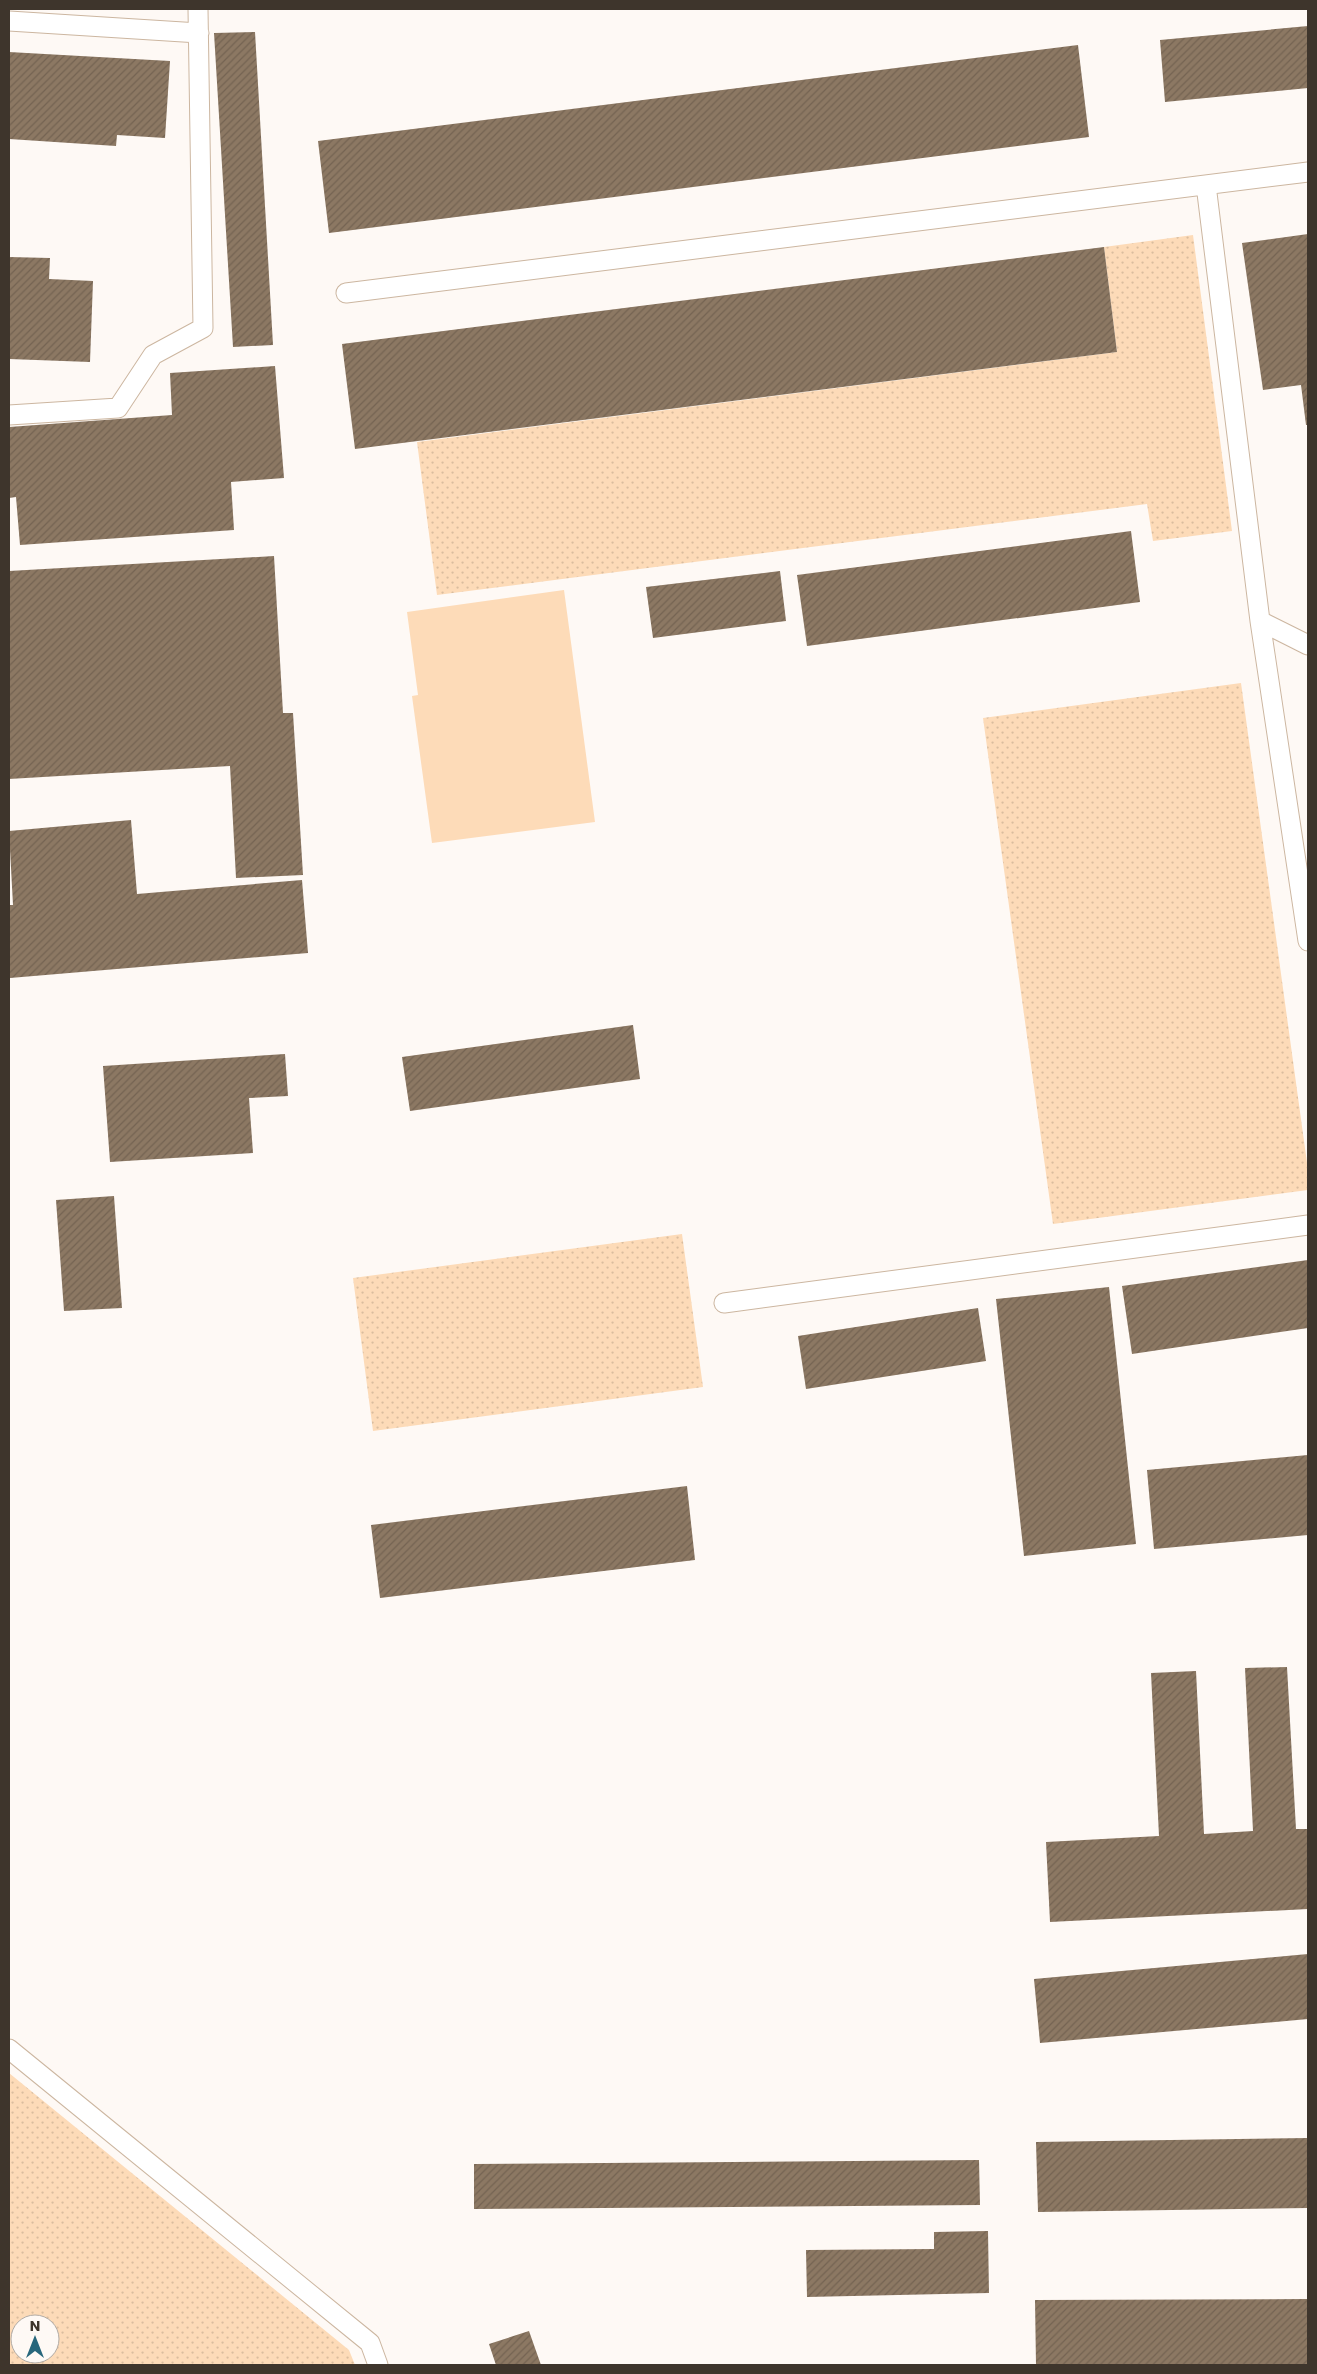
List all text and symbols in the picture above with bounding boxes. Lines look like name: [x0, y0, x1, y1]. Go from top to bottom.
north arrow: [10, 2314, 60, 2364]
text: N: [30, 2316, 40, 2336]

